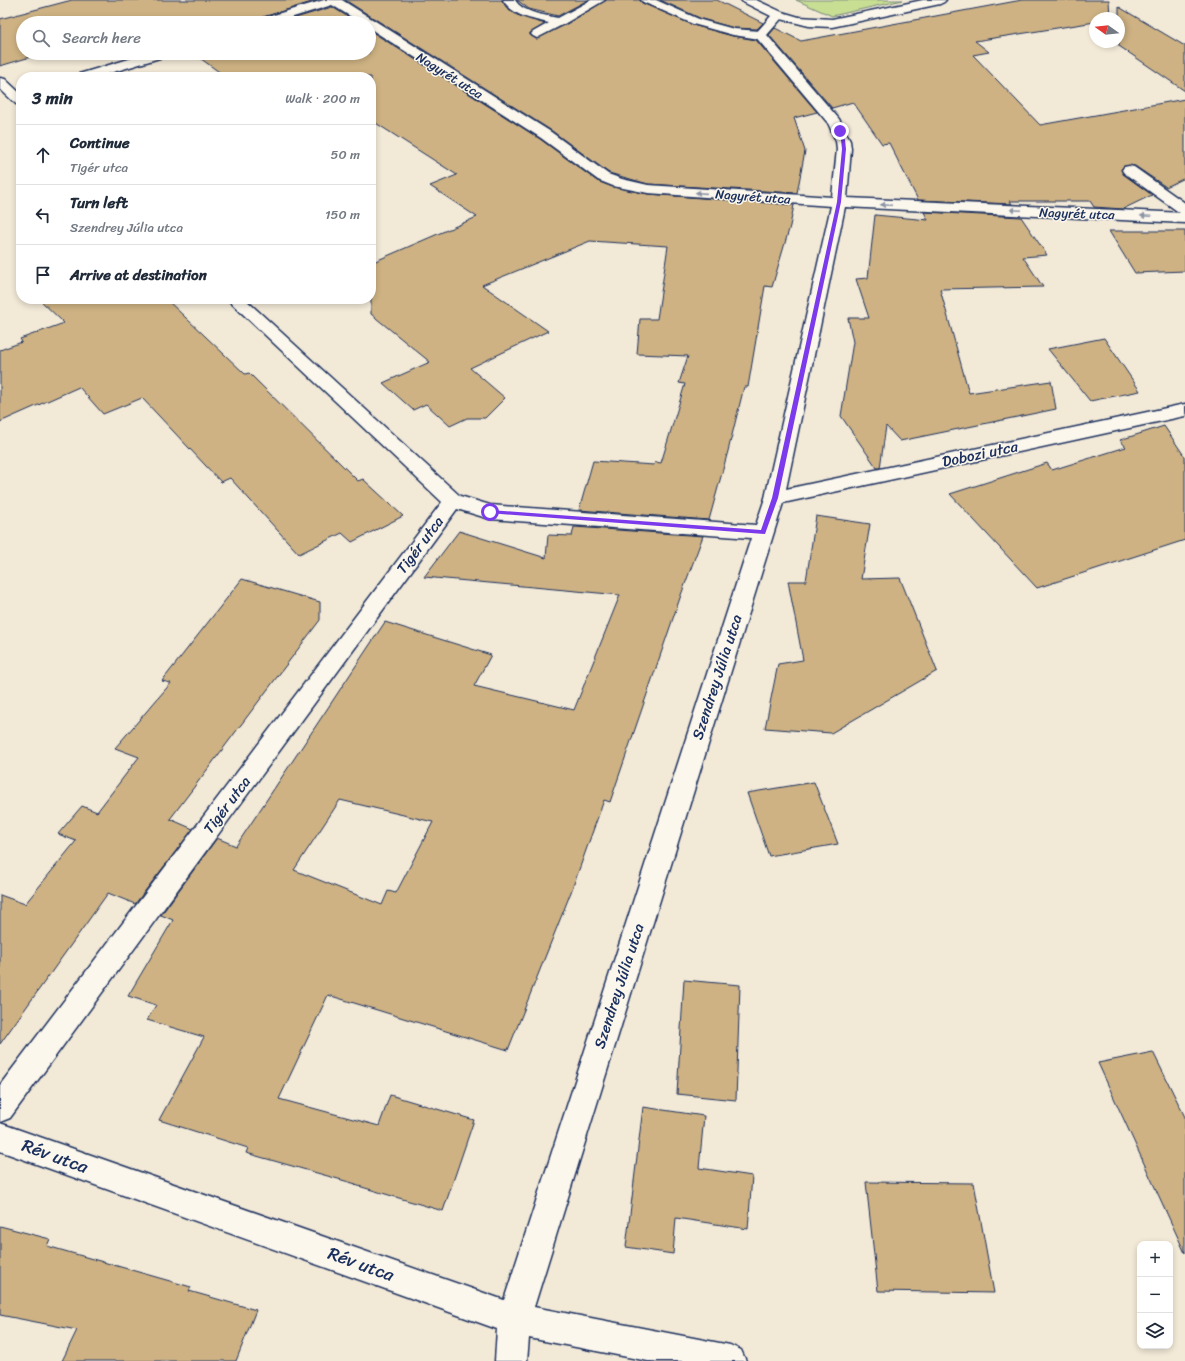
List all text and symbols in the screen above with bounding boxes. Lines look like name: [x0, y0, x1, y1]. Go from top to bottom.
north arrow: [1089, 12, 1125, 48]
search box: [16, 16, 376, 60]
text: Search here: [62, 25, 141, 51]
icon: search: [30, 27, 52, 49]
street label: Nagyrét utca: [412, 46, 488, 105]
text: 3 min: [32, 83, 73, 113]
text: Walk · 200 m: [285, 87, 360, 110]
route end: [831, 122, 849, 140]
text: Continue: [70, 130, 130, 156]
text: 50 m: [330, 143, 360, 166]
icon: ahead: [32, 144, 54, 166]
text: Tigér utca: [70, 156, 128, 179]
street label: Nagyrét utca: [714, 182, 792, 211]
one-way arrow: [695, 189, 707, 196]
text: Turn left: [70, 190, 128, 216]
one-way arrow: [880, 201, 892, 208]
street label: Nagyrét utca: [1039, 201, 1116, 226]
text: 150 m: [325, 203, 360, 226]
icon: left: [32, 204, 54, 226]
one-way arrow: [1009, 207, 1022, 213]
one-way arrow: [1140, 212, 1152, 219]
text: Szendrey Júlia utca: [70, 216, 183, 239]
text: Arrive at destination: [70, 262, 207, 288]
icon: arrive: [32, 264, 54, 286]
street label: Dobozi utca: [940, 433, 1021, 475]
route start: [481, 503, 499, 521]
street label: Tigér utca: [389, 510, 451, 580]
street label: Szendrey Júlia utca: [684, 611, 750, 743]
street label: Tigér utca: [196, 770, 258, 840]
street label: Szendrey Júlia utca: [586, 920, 652, 1052]
street label: Rév utca: [17, 1129, 94, 1183]
street label: Rév utca: [323, 1237, 400, 1291]
map controls: [1137, 1241, 1173, 1349]
button: +: [1137, 1241, 1173, 1277]
button: −: [1137, 1277, 1173, 1313]
button: layers: [1137, 1313, 1173, 1349]

